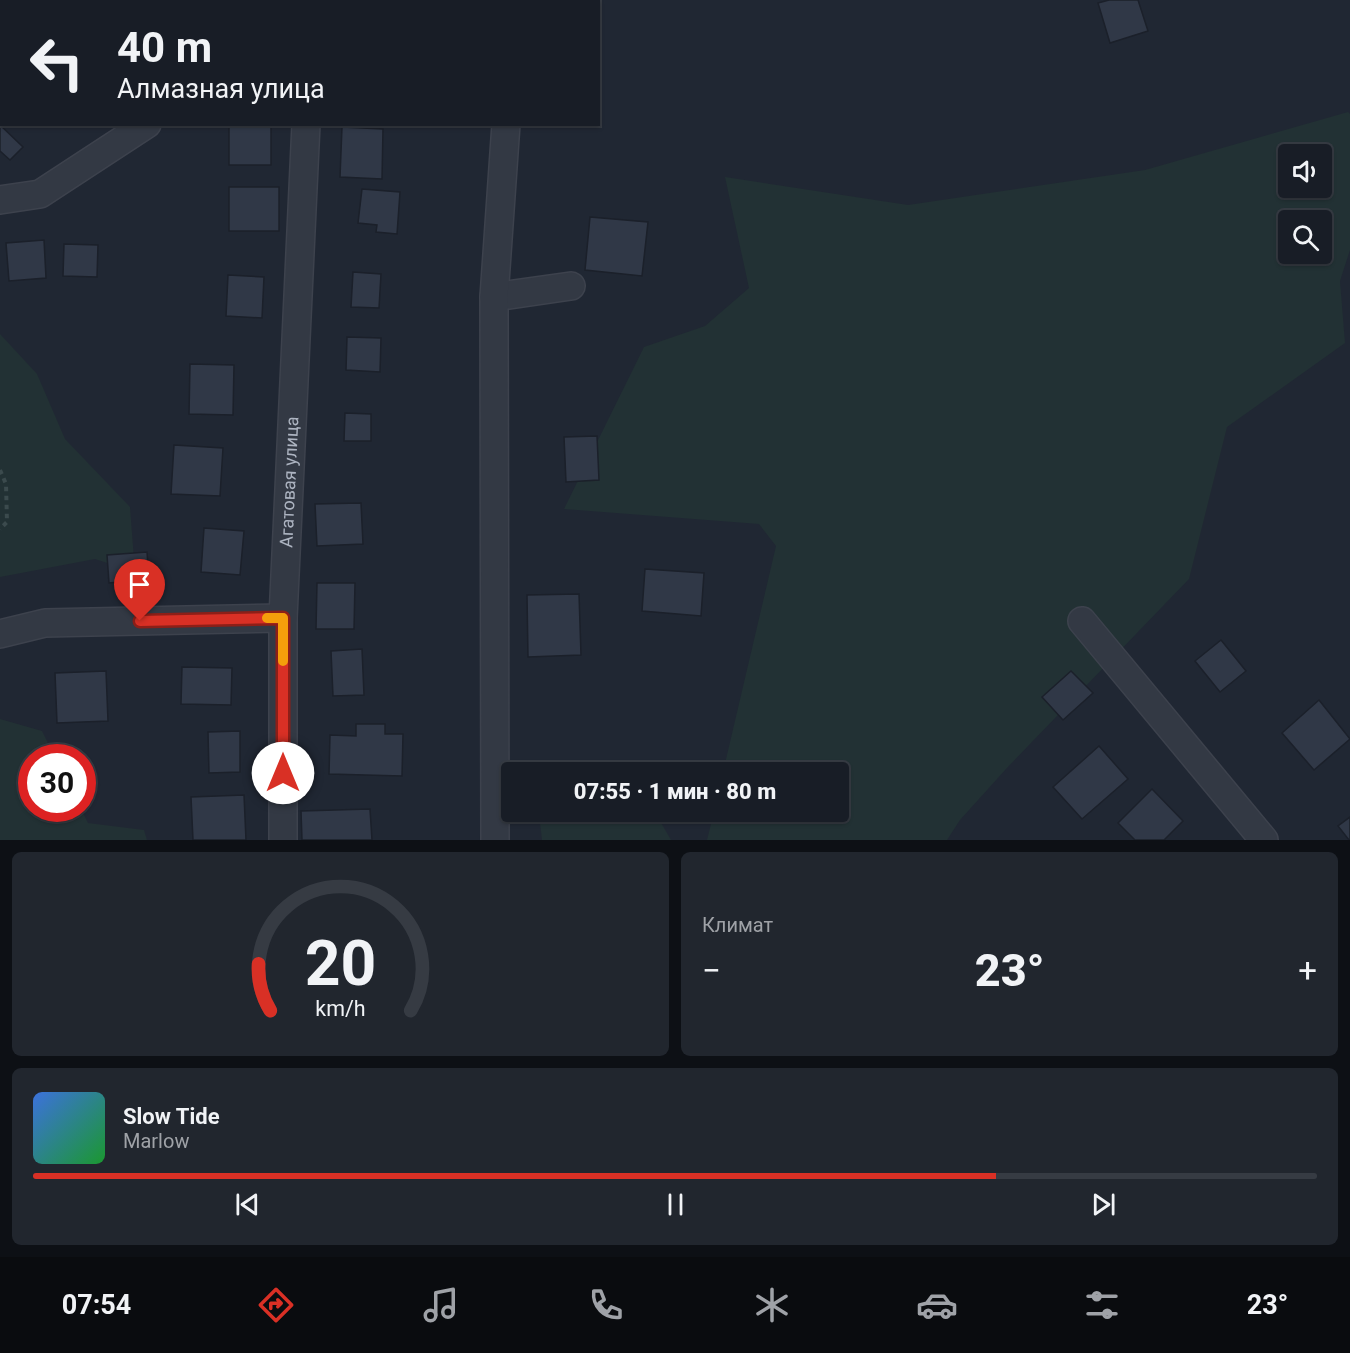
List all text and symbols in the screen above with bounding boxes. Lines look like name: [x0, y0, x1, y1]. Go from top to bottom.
text: 40 m: [117, 23, 212, 72]
icon: left: [18, 24, 96, 102]
text: Алмазная улица: [117, 73, 325, 105]
map controls: [1278, 144, 1332, 264]
button: sound: [1278, 144, 1332, 198]
button: search: [1278, 210, 1332, 264]
street label: Агатовая улица: [275, 416, 302, 548]
pin: [114, 559, 165, 621]
icon: arrive: [123, 568, 156, 601]
position arrow: [251, 741, 315, 805]
speed limit sign: 30: [18, 744, 96, 822]
text: 07:55 · 1 мин · 80 m: [574, 779, 776, 804]
text: Климат: [702, 913, 773, 937]
text: 20: [305, 927, 376, 1000]
text: 23°: [975, 944, 1044, 997]
text: −: [702, 951, 721, 990]
text: +: [1298, 951, 1317, 990]
text: km/h: [315, 996, 366, 1021]
text: Slow Tide: [123, 1104, 220, 1129]
text: Marlow: [123, 1129, 189, 1153]
icon: previous: [231, 1188, 264, 1221]
icon: pause: [659, 1188, 692, 1221]
icon: next: [1087, 1188, 1120, 1221]
icon: directions: [255, 1284, 297, 1326]
icon: music: [420, 1284, 462, 1326]
icon: phone: [585, 1284, 627, 1326]
icon: climate: [751, 1284, 793, 1326]
icon: car: [916, 1284, 958, 1326]
icon: filters: [1081, 1284, 1123, 1326]
text: 07:54: [62, 1289, 131, 1321]
text: 23°: [1247, 1289, 1288, 1321]

